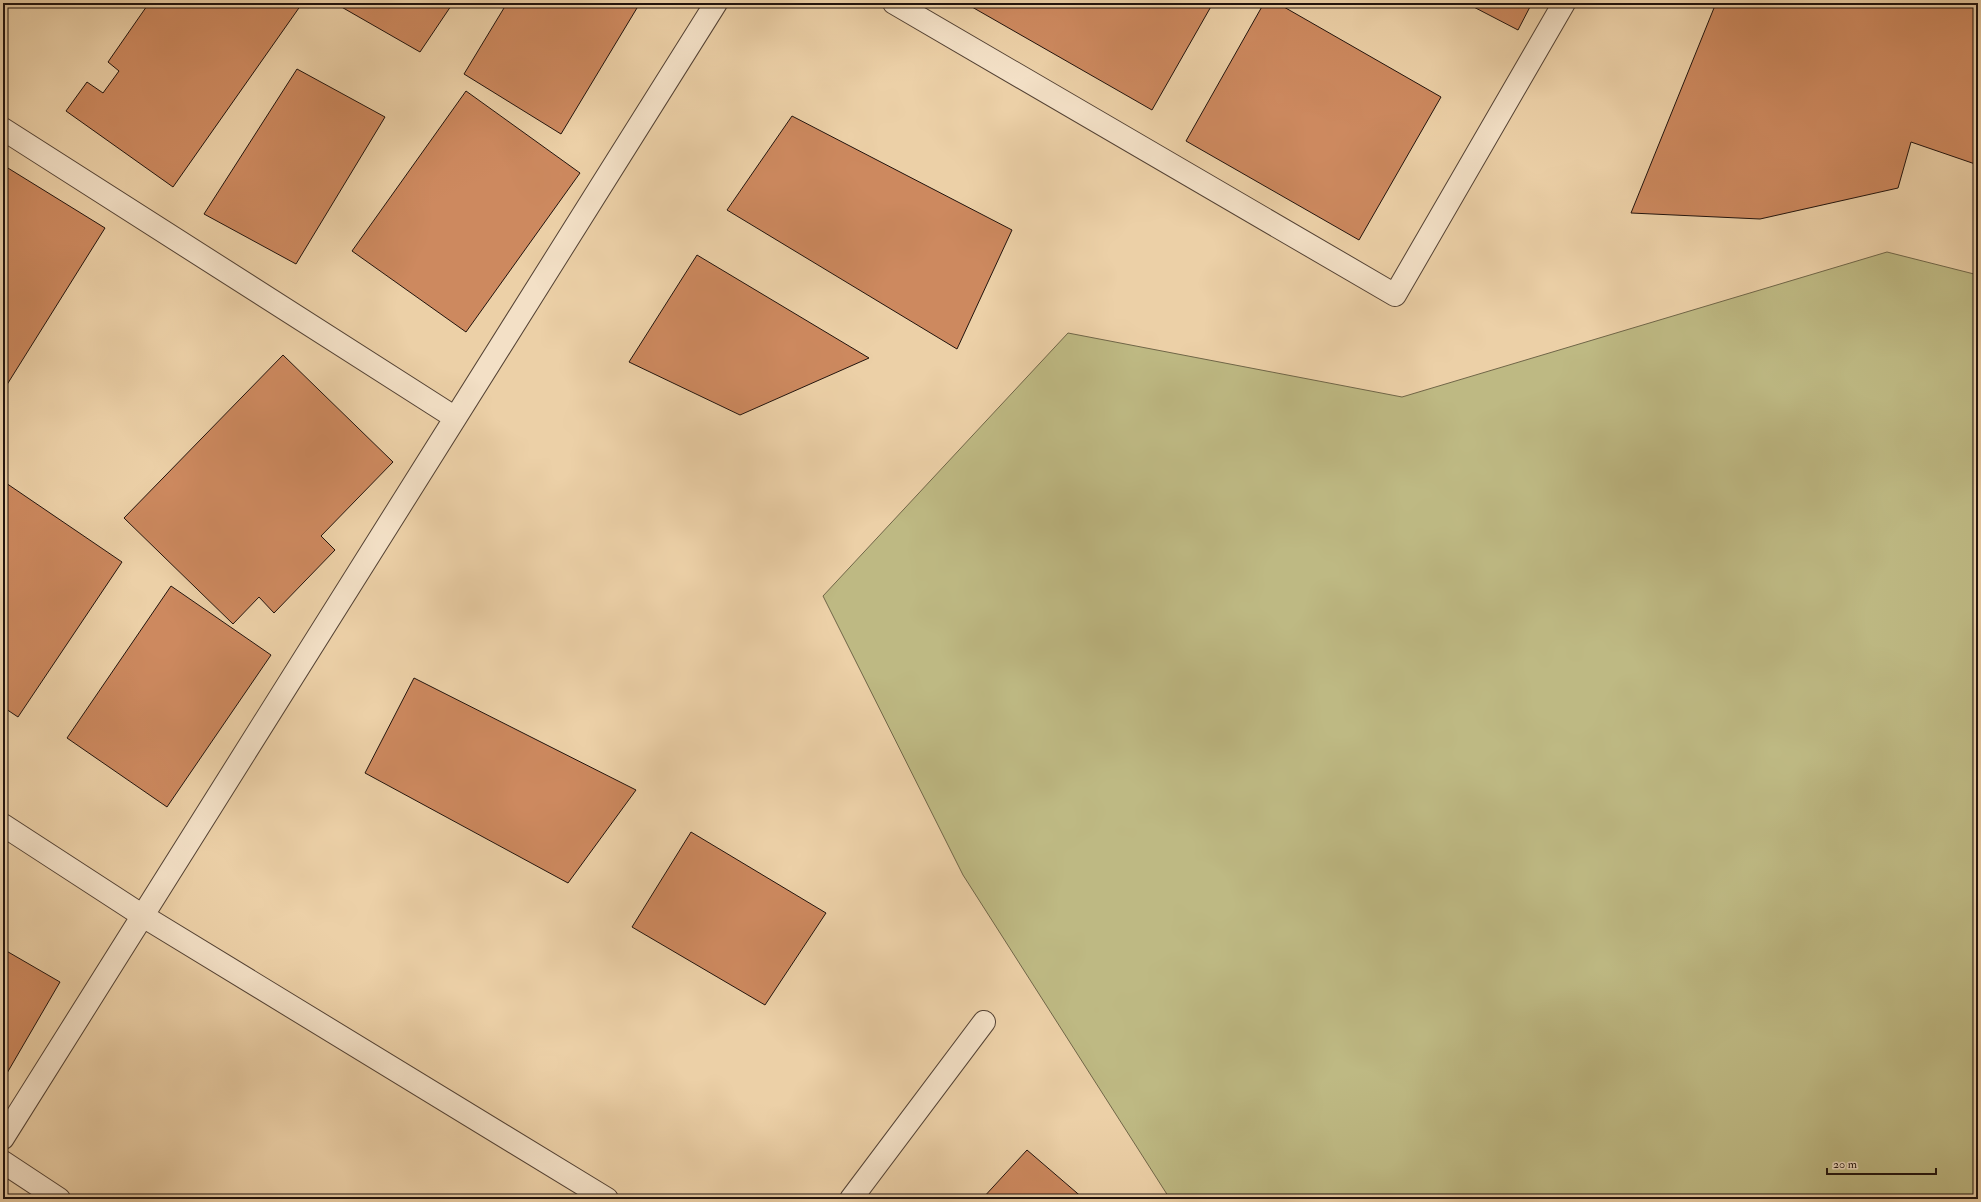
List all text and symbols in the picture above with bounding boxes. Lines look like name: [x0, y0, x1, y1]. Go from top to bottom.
scale bar: [1827, 1150, 1936, 1176]
text: 20 m: [1833, 1157, 1858, 1172]

